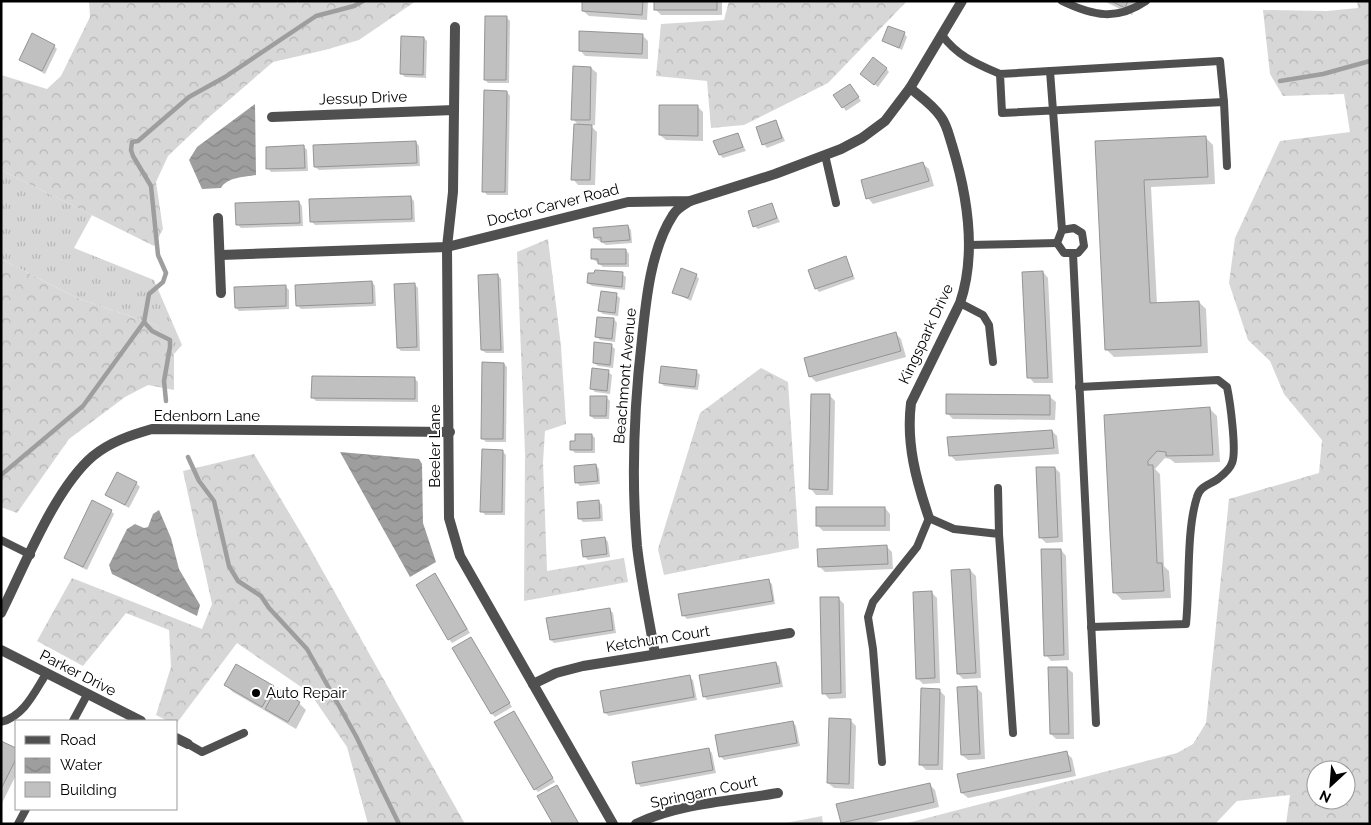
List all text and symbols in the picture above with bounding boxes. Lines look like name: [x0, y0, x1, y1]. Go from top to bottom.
street label: Jessup Drive: [319, 87, 408, 109]
street label: Doctor Carver Road: [485, 180, 621, 230]
street label: Kingspark Drive: [895, 281, 957, 387]
street label: Beachmont Avenue: [610, 307, 640, 445]
street label: Beeler Lane: [426, 404, 444, 488]
street label: Edenborn Lane: [154, 407, 260, 425]
street label: Ketchum Court: [605, 622, 711, 656]
street label: Parker Drive: [37, 646, 119, 700]
place label: Auto Repair: [266, 684, 348, 702]
marker: Auto Repair: [250, 687, 262, 699]
legend: [15, 720, 178, 810]
text: Road: [60, 731, 96, 749]
text: Water: [60, 756, 103, 774]
north arrow: [1306, 760, 1356, 810]
street label: Springarn Court: [649, 772, 759, 812]
text: Building: [60, 781, 117, 799]
text: N: [1317, 787, 1334, 806]

